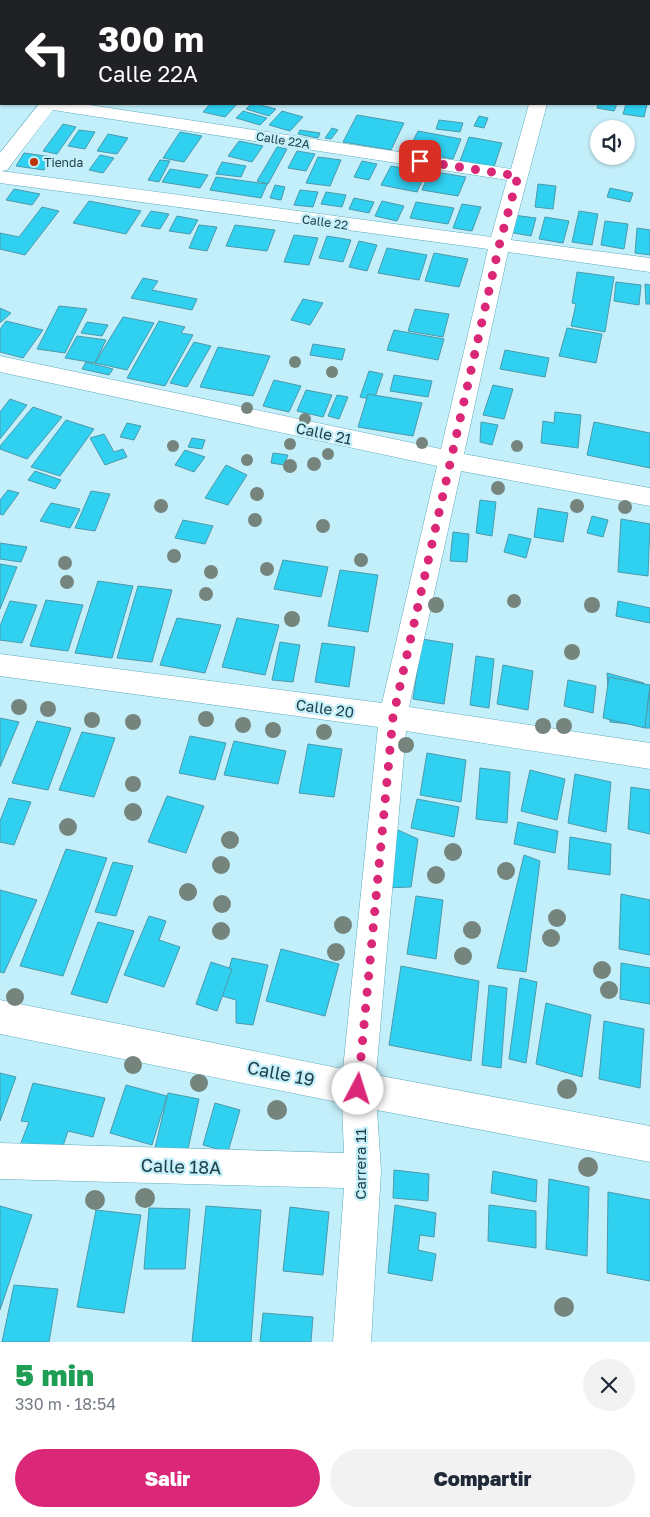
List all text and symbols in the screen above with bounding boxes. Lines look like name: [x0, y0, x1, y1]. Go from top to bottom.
text: 300 m: [98, 18, 204, 60]
icon: left: [15, 20, 80, 85]
text: Calle 22A: [98, 60, 198, 87]
map controls: [590, 120, 635, 165]
button: sound: [590, 120, 635, 165]
street label: Calle 22A: [255, 128, 311, 152]
pin: [399, 140, 441, 182]
icon: arrive: [406, 147, 434, 175]
place label: Tienda: [44, 155, 83, 170]
marker: Tienda: [28, 156, 40, 168]
street label: Calle 22: [301, 211, 349, 233]
street label: Calle 21: [294, 418, 354, 448]
street label: Calle 20: [295, 695, 355, 721]
street label: Calle 19: [245, 1056, 317, 1090]
position arrow: [331, 1062, 383, 1114]
street label: Carrera 11: [351, 1128, 369, 1200]
street label: Calle 18A: [140, 1154, 222, 1178]
text: 5 min: [15, 1357, 94, 1393]
button: close: [583, 1359, 635, 1411]
text: 330 m · 18:54: [15, 1394, 116, 1414]
button: Salir: [15, 1449, 320, 1507]
button: Compartir: [330, 1449, 635, 1507]

